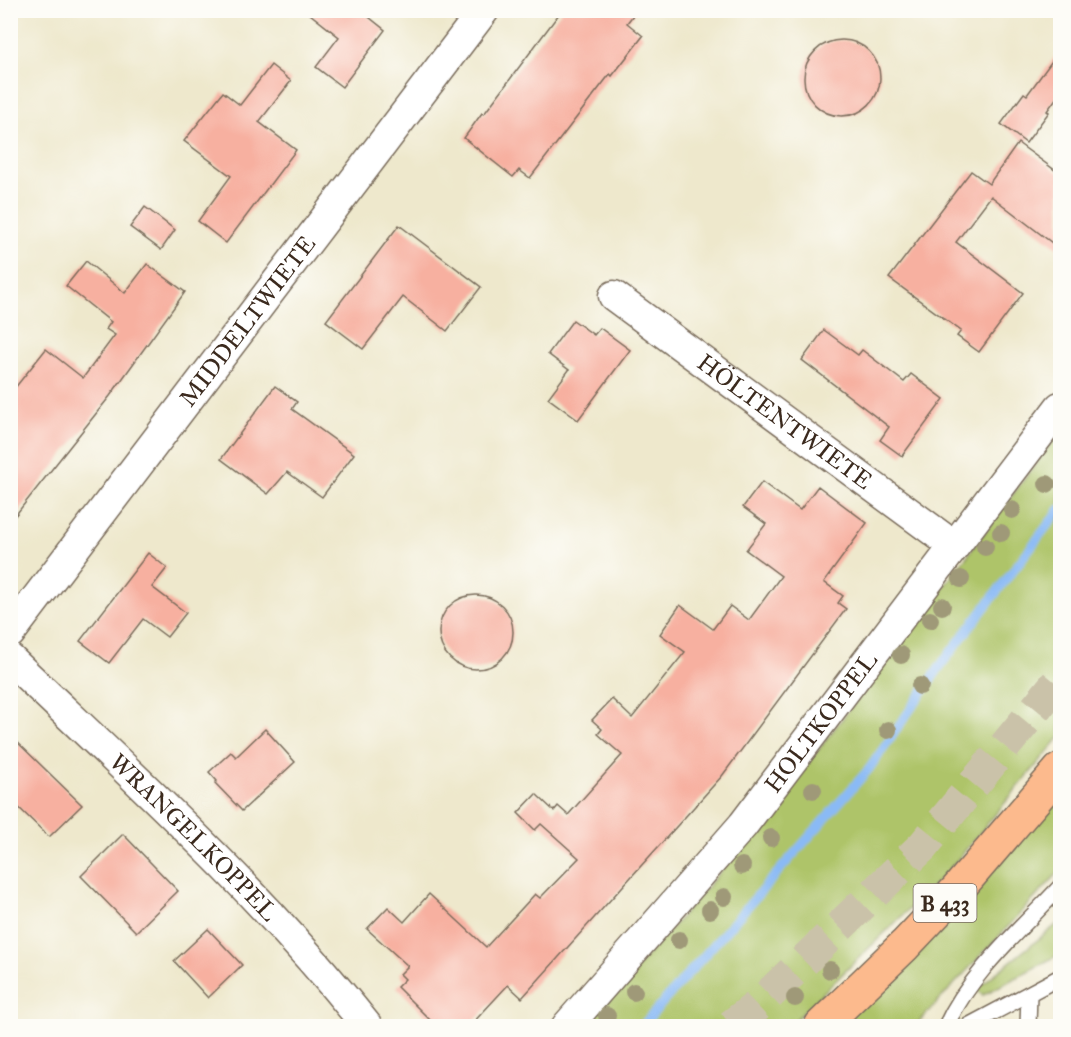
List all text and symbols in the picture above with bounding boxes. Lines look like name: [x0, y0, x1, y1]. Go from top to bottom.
street label: MIDDELTWIETE: [173, 230, 322, 412]
street label: HÖLTENTWIETE: [691, 347, 878, 496]
street label: HOLTKOPPEL: [758, 646, 884, 799]
street label: WRANGELKOPPEL: [104, 747, 284, 928]
road number: B 433: [914, 884, 976, 922]

